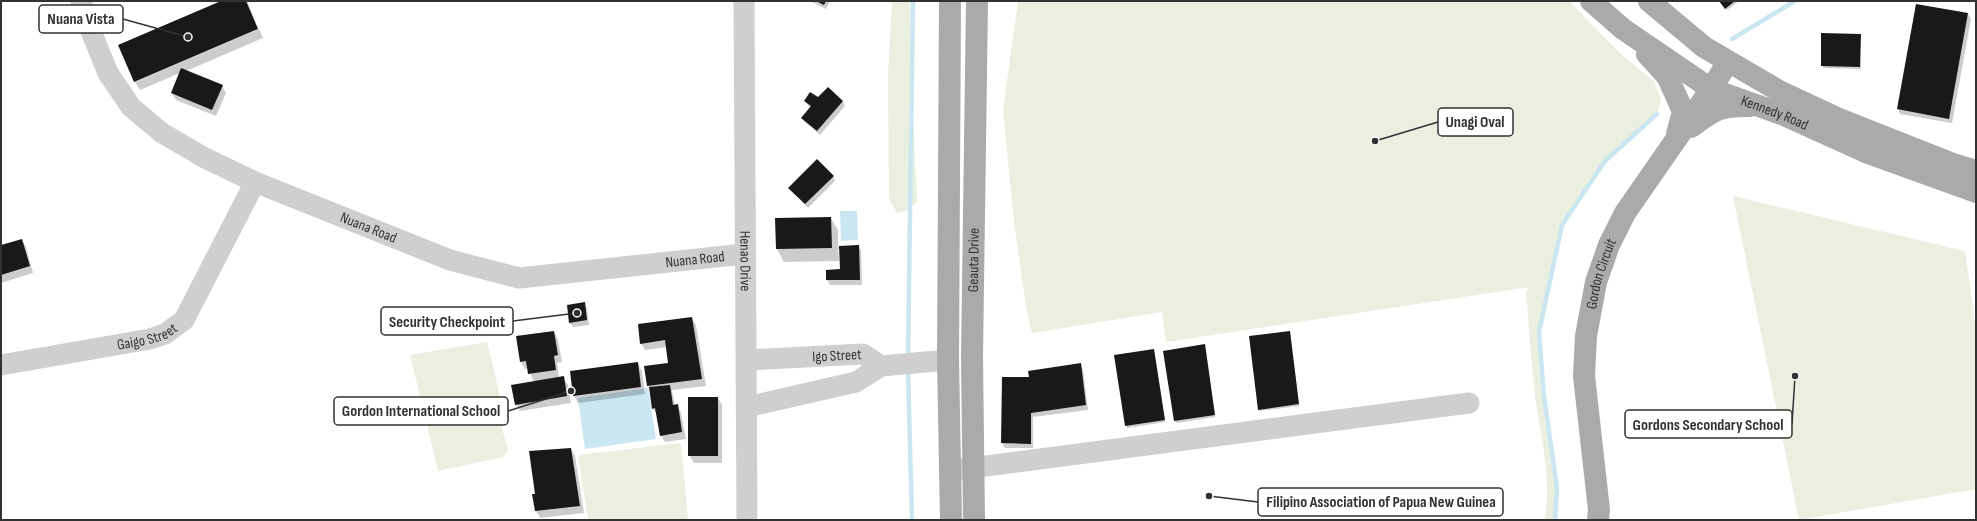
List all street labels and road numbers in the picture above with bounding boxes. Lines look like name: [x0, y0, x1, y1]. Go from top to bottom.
street label: Kennedy Road: [1738, 91, 1811, 135]
street label: Nuana Road: [337, 208, 399, 248]
street label: Geauta Drive: [964, 228, 984, 292]
street label: Henao Drive: [735, 231, 755, 291]
street label: Gordon Circuit: [1582, 235, 1621, 311]
street label: Nuana Road: [665, 247, 726, 272]
street label: Gaigo Street: [116, 319, 182, 355]
street label: Igo Street: [812, 345, 862, 367]

